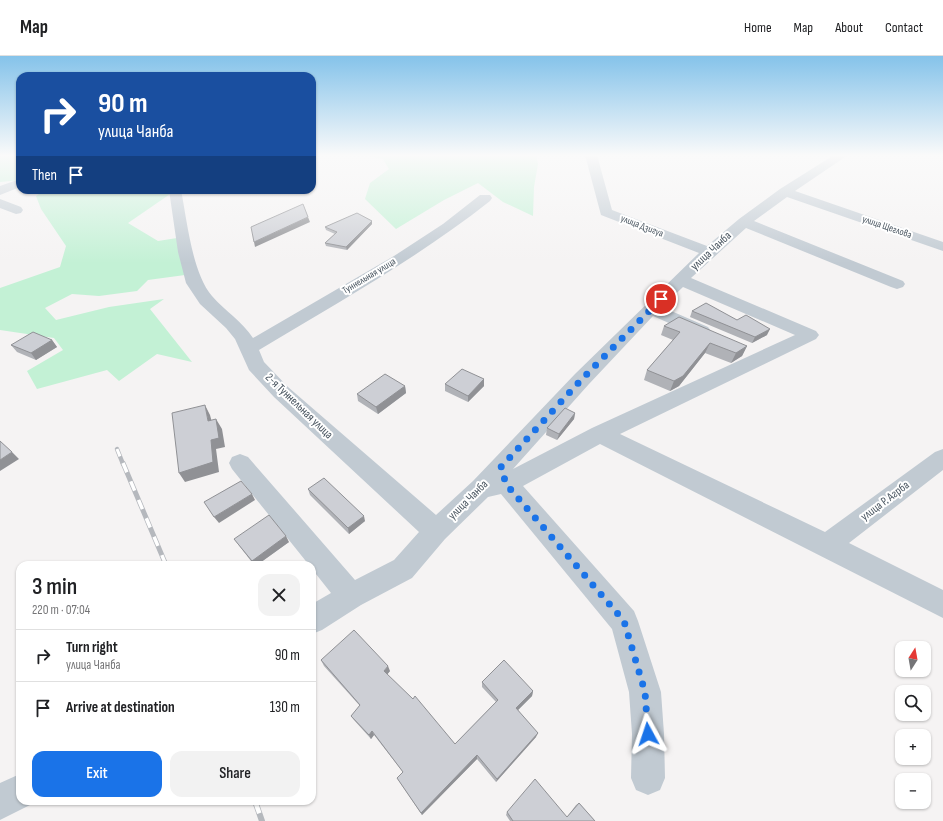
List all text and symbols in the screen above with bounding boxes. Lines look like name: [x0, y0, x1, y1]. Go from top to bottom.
text: Map: [20, 16, 48, 39]
text: Home: [744, 19, 772, 36]
text: Map: [794, 19, 813, 36]
text: About: [835, 19, 863, 36]
text: Contact: [885, 19, 923, 36]
text: 90 m: [98, 87, 148, 120]
icon: right: [32, 88, 84, 140]
text: улица Чанба: [98, 121, 174, 142]
icon: arrive: [65, 164, 87, 186]
text: Then: [32, 166, 57, 185]
street label: улица Дзигуа: [619, 212, 665, 240]
street label: улица Щеглова: [861, 213, 913, 241]
street label: улица Чанба: [687, 228, 735, 274]
street label: Туннельная улица: [340, 255, 398, 297]
pin: [644, 282, 678, 316]
icon: arrive: [650, 288, 672, 310]
street label: 2-я Туннельная улица: [262, 370, 336, 442]
street label: улица Чанба: [445, 477, 491, 523]
street label: улица Р. Агрба: [858, 478, 913, 524]
text: 3 min: [32, 572, 77, 601]
button: close: [258, 574, 300, 616]
text: 220 m · 07:04: [32, 602, 90, 618]
text: Turn right: [66, 638, 118, 657]
north arrow: [895, 641, 931, 677]
map controls: [895, 641, 931, 809]
icon: right: [32, 645, 54, 667]
text: 90 m: [275, 646, 300, 665]
text: улица Чанба: [66, 657, 121, 673]
button: search: [895, 685, 931, 721]
icon: arrive: [32, 697, 54, 719]
text: Arrive at destination: [66, 698, 175, 717]
text: 130 m: [270, 698, 300, 717]
position arrow: [627, 713, 669, 755]
button: +: [895, 729, 931, 765]
button: Exit: [32, 751, 162, 797]
button: Share: [170, 751, 300, 797]
button: −: [895, 773, 931, 809]

